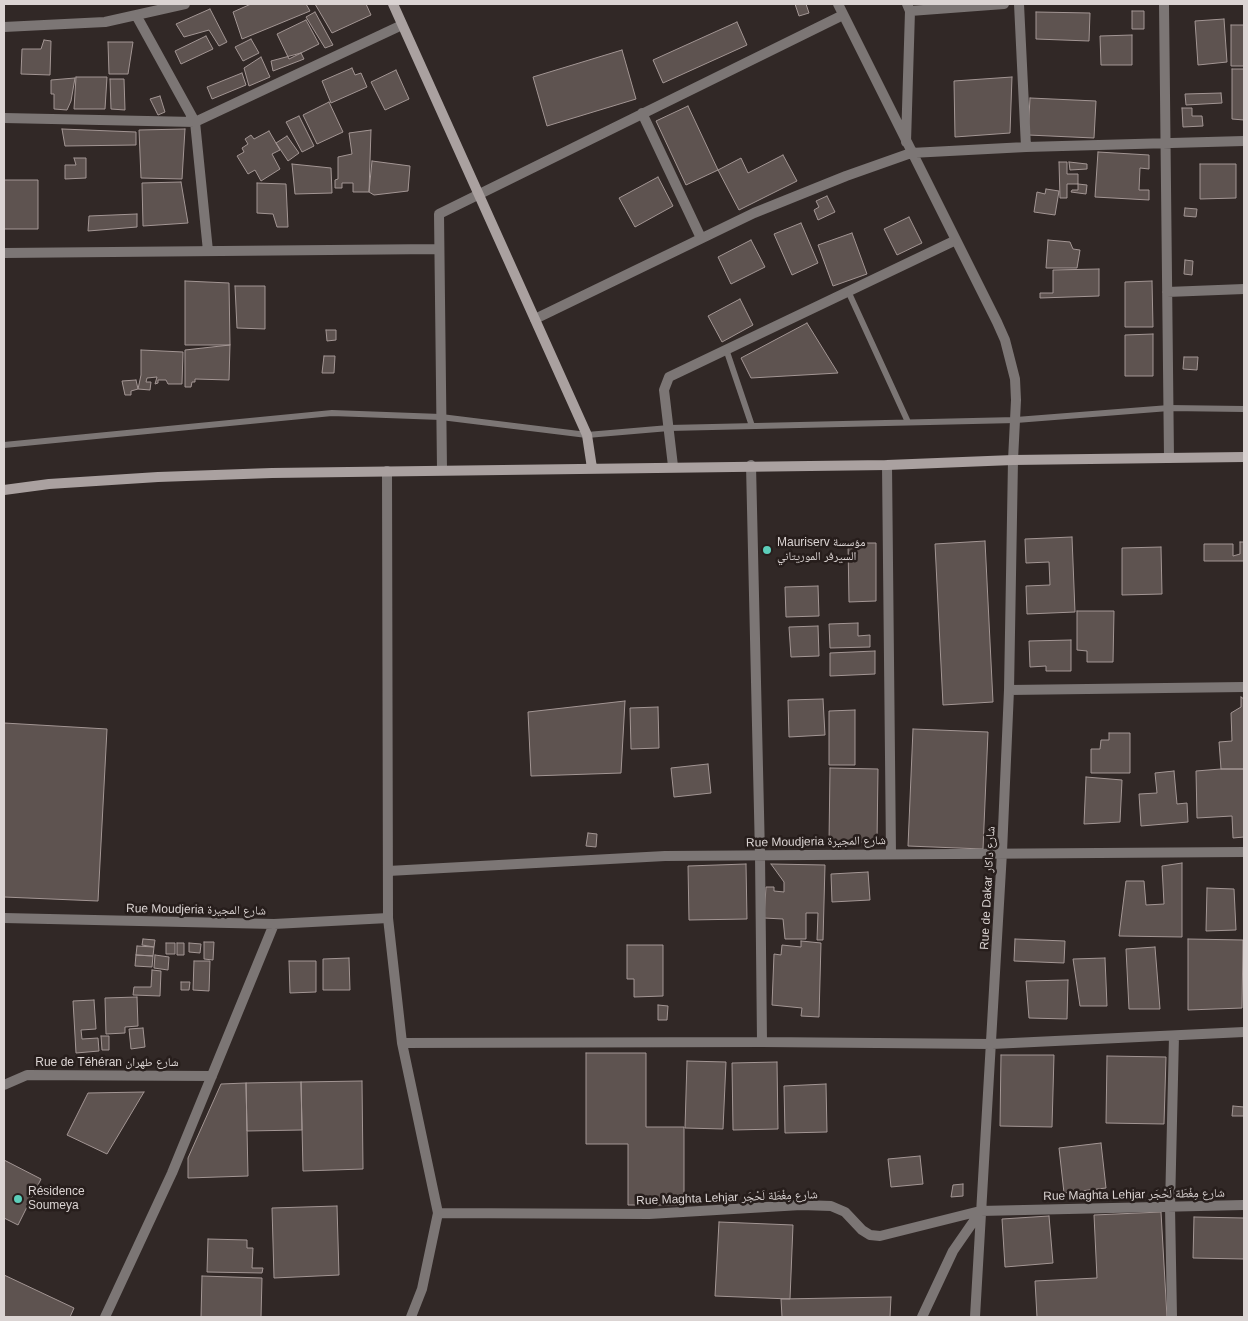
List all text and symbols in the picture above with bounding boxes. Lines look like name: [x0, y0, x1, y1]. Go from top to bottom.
place label: Mauriserv مؤسسة السيرفر الموريتاني: [777, 536, 865, 564]
marker: Mauriserv مؤسسة السيرفر الموريتاني: [761, 544, 773, 556]
street label: Rue de Dakar شارع داكار: [978, 826, 998, 950]
street label: Rue Moudjeria شارع المجيرة: [746, 834, 886, 850]
street label: Rue Moudjeria شارع المجيرة: [126, 902, 266, 918]
street label: Rue de Téhéran شارع طهران: [35, 1056, 179, 1070]
place label: Résidence Soumeya: [28, 1185, 85, 1213]
street label: Rue Maghta Lehjar شارع مِغْطَة لَحْجَر: [1043, 1186, 1225, 1204]
street label: Rue Maghta Lehjar شارع مِغْطَة لَحْجَر: [636, 1188, 818, 1208]
marker: Résidence Soumeya: [12, 1193, 24, 1205]

